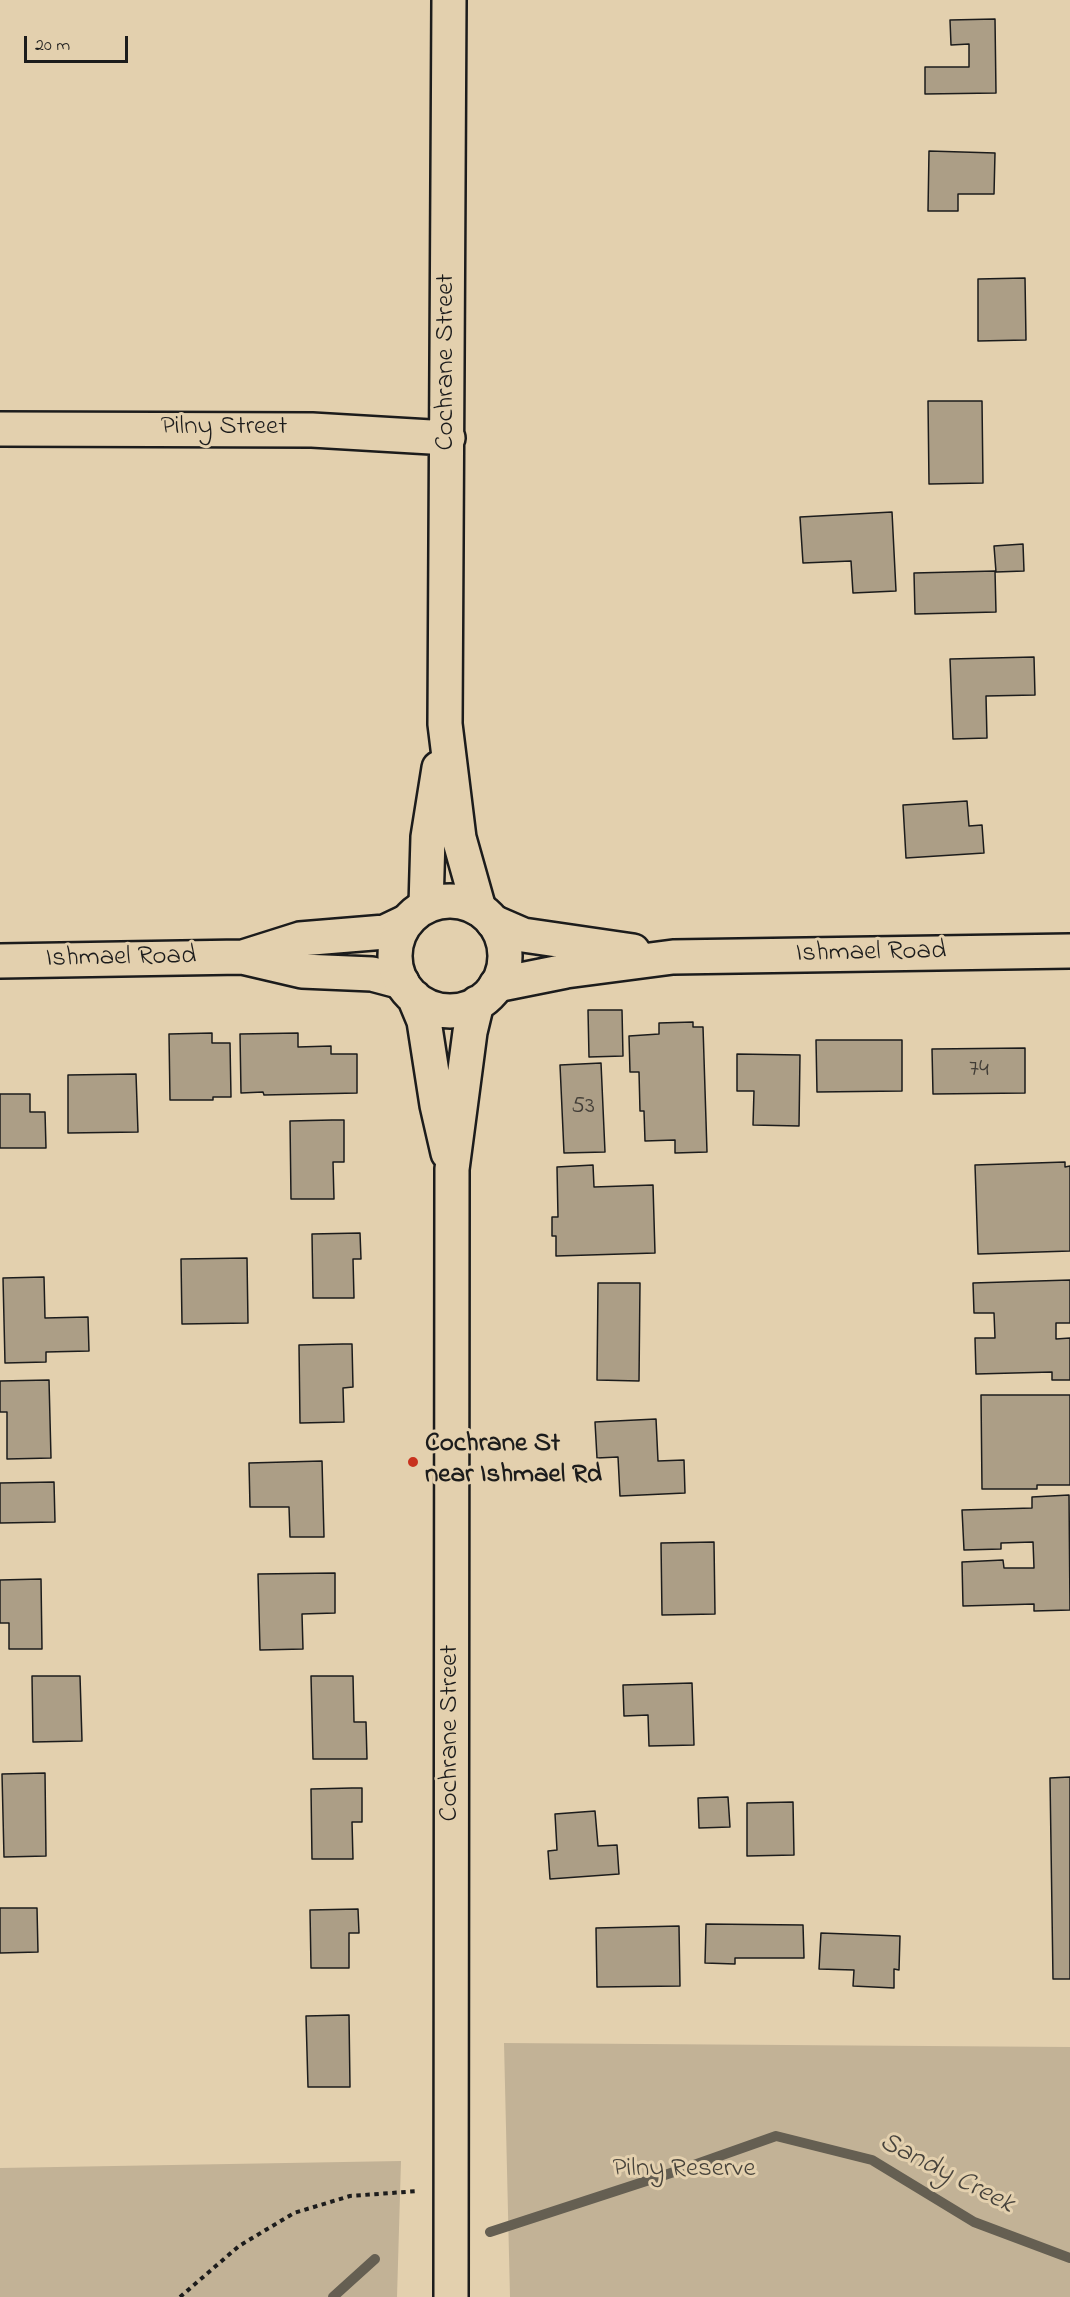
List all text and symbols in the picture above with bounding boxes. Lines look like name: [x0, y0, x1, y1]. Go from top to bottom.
scale bar: [27, 24, 130, 62]
text: 20 m: [35, 33, 70, 59]
street label: Cochrane Street: [432, 274, 464, 450]
street label: Pilny Street: [161, 413, 287, 445]
street label: Ishmael Road: [795, 936, 947, 972]
street label: Ishmael Road: [45, 941, 197, 977]
house number: 74: [969, 1057, 989, 1085]
house number: 53: [571, 1094, 595, 1122]
place label: Cochrane St near Ishmael Rd: [425, 1430, 602, 1493]
marker: Cochrane St near Ishmael Rd: [406, 1455, 420, 1469]
street label: Cochrane Street: [436, 1645, 468, 1821]
water label: Sandy Creek: [873, 2127, 1019, 2223]
park label: Pilny Reserve: [612, 2155, 756, 2187]

